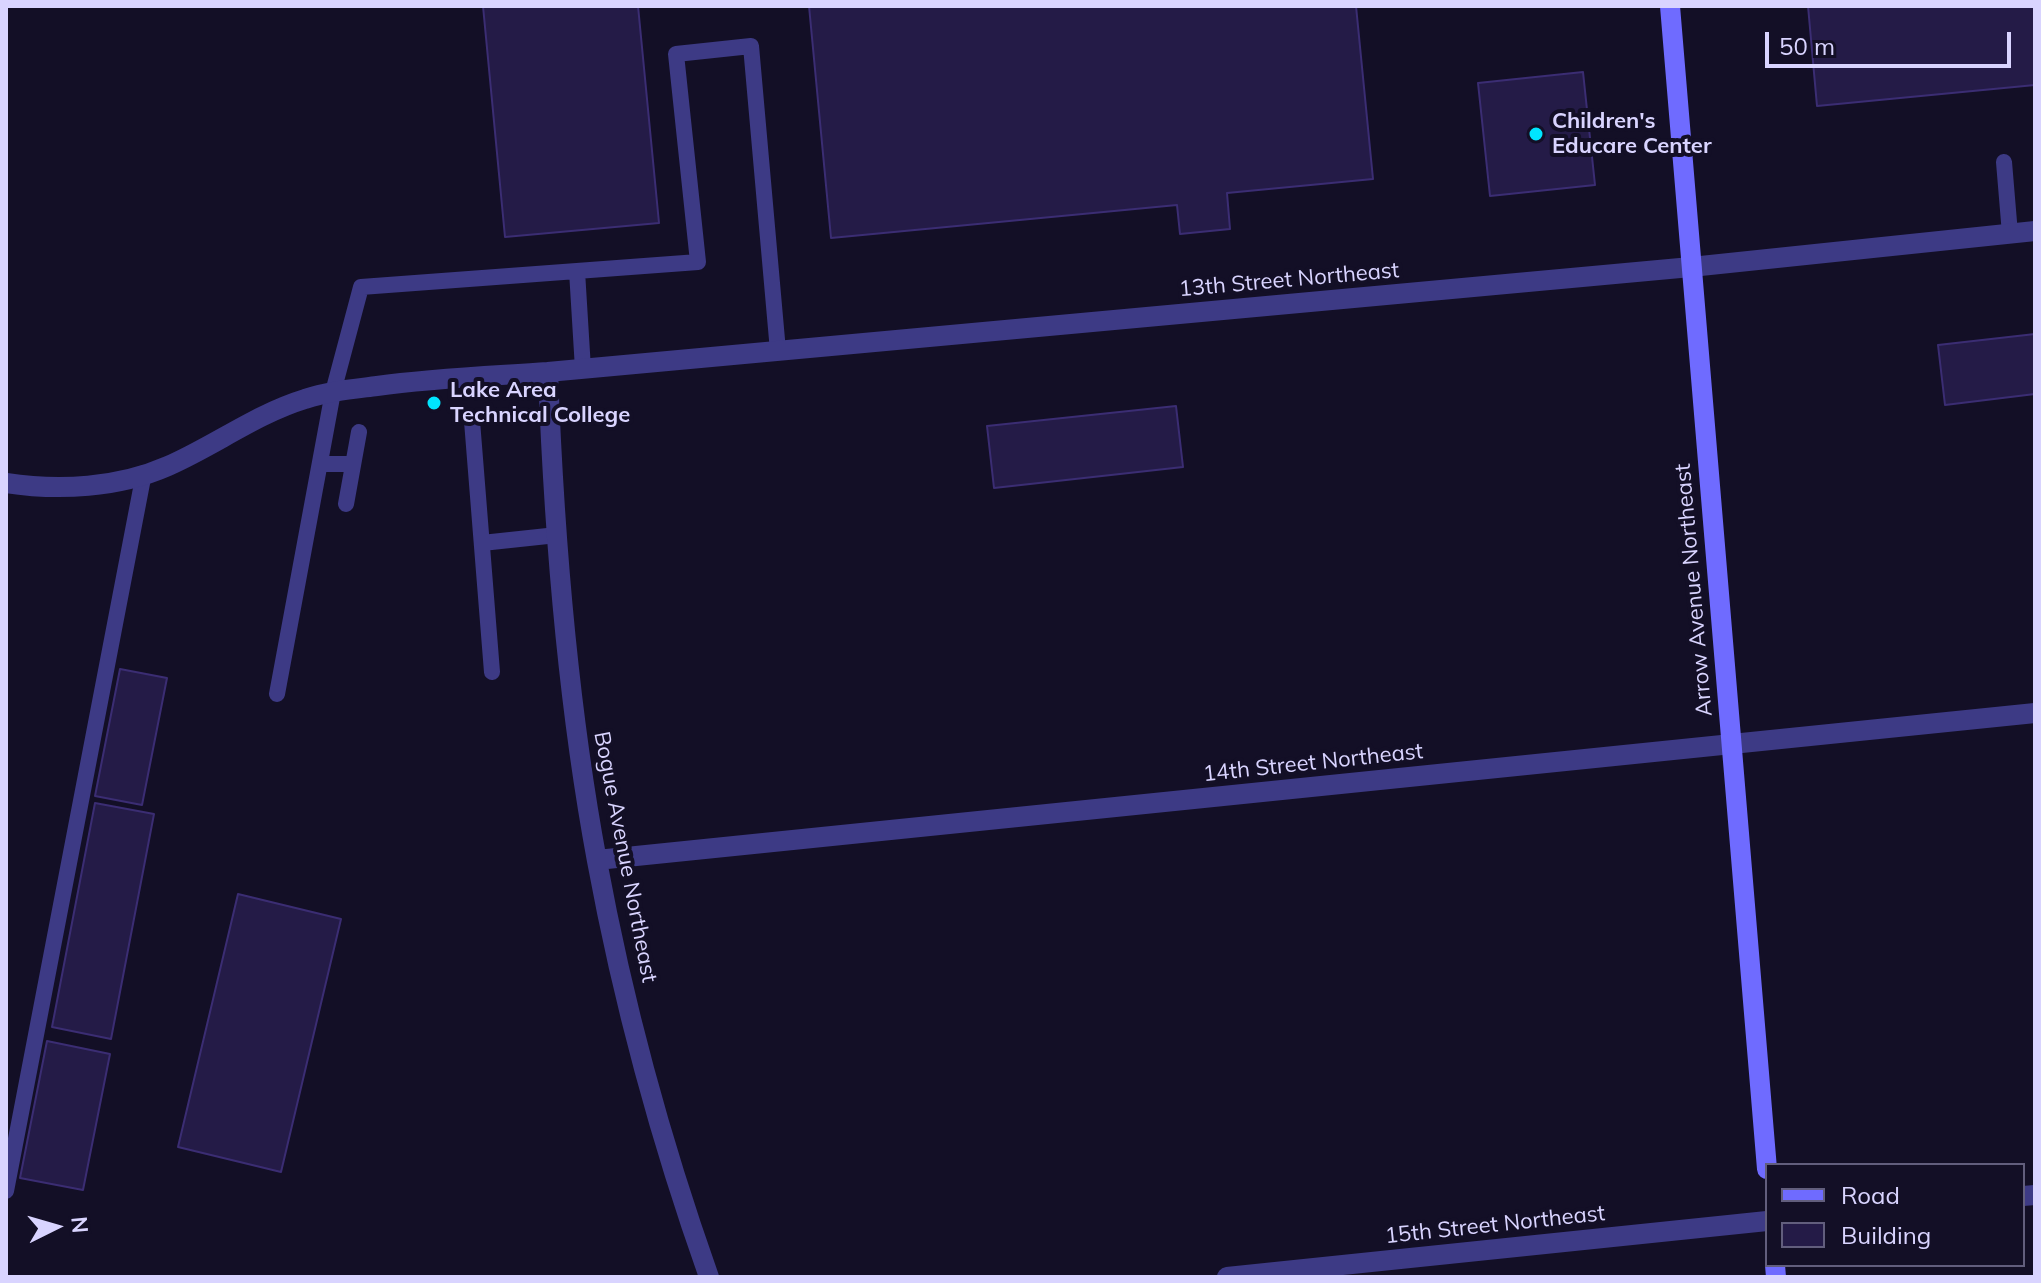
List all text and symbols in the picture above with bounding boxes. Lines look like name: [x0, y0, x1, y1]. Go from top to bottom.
scale bar: [1769, 16, 2015, 66]
text: 50 m: [1779, 31, 1835, 61]
place label: Children's Educare Center: [1552, 108, 1712, 160]
marker: Children's Educare Center: [1527, 125, 1545, 143]
street label: 13th Street Northeast: [1178, 257, 1400, 303]
place label: Lake Area Technical College: [450, 377, 630, 428]
marker: Lake Area Technical College: [425, 394, 443, 412]
street label: Arrow Avenue Northeast: [1670, 463, 1718, 717]
street label: Bogue Avenue Northeast: [588, 729, 662, 985]
street label: 14th Street Northeast: [1202, 738, 1424, 788]
legend: [1765, 1163, 2025, 1267]
text: Road: [1841, 1180, 1900, 1210]
north arrow: [16, 1187, 96, 1267]
street label: 15th Street Northeast: [1384, 1200, 1606, 1250]
text: N: [65, 1215, 95, 1234]
text: Building: [1841, 1220, 1931, 1250]

